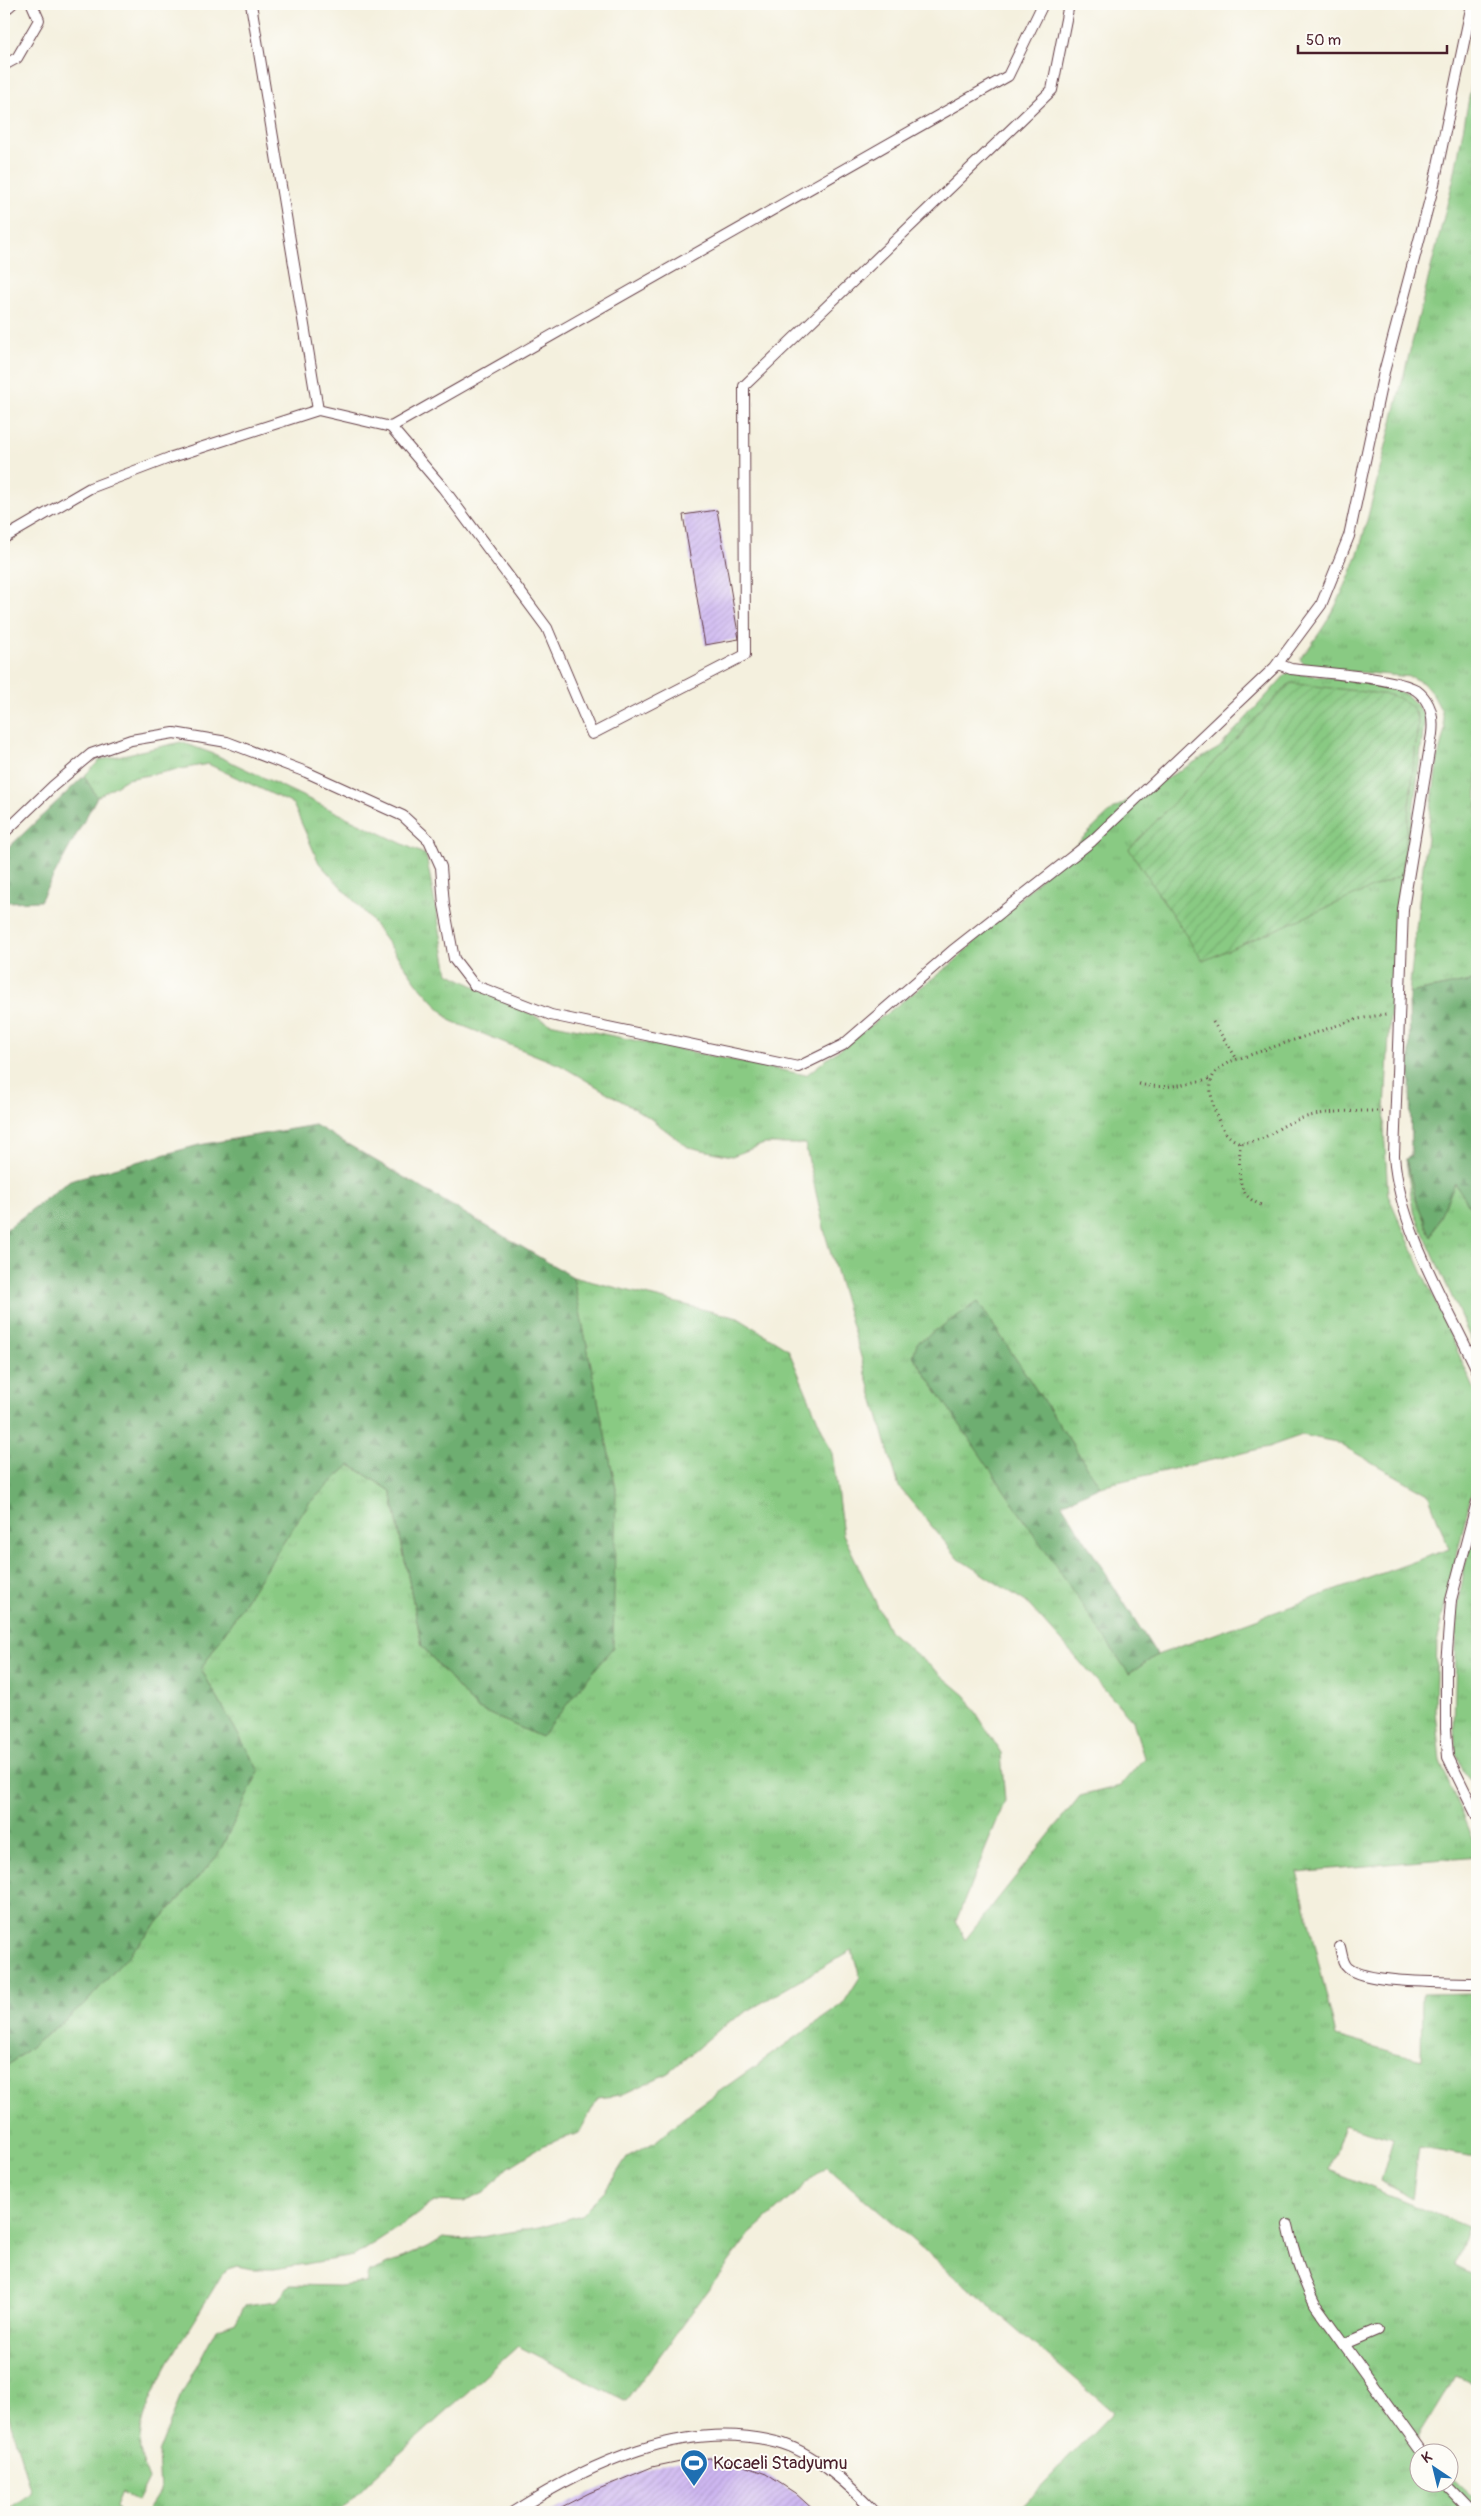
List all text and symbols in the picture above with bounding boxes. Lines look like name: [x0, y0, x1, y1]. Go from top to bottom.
scale bar: [1298, 22, 1447, 54]
text: 50 m: [1306, 31, 1341, 50]
north arrow: [1408, 2444, 1458, 2494]
sports icon: Kocaeli Stadyumu: [679, 2448, 709, 2487]
text: K: [1418, 2448, 1436, 2467]
place label: Kocaeli Stadyumu: [713, 2452, 847, 2475]

